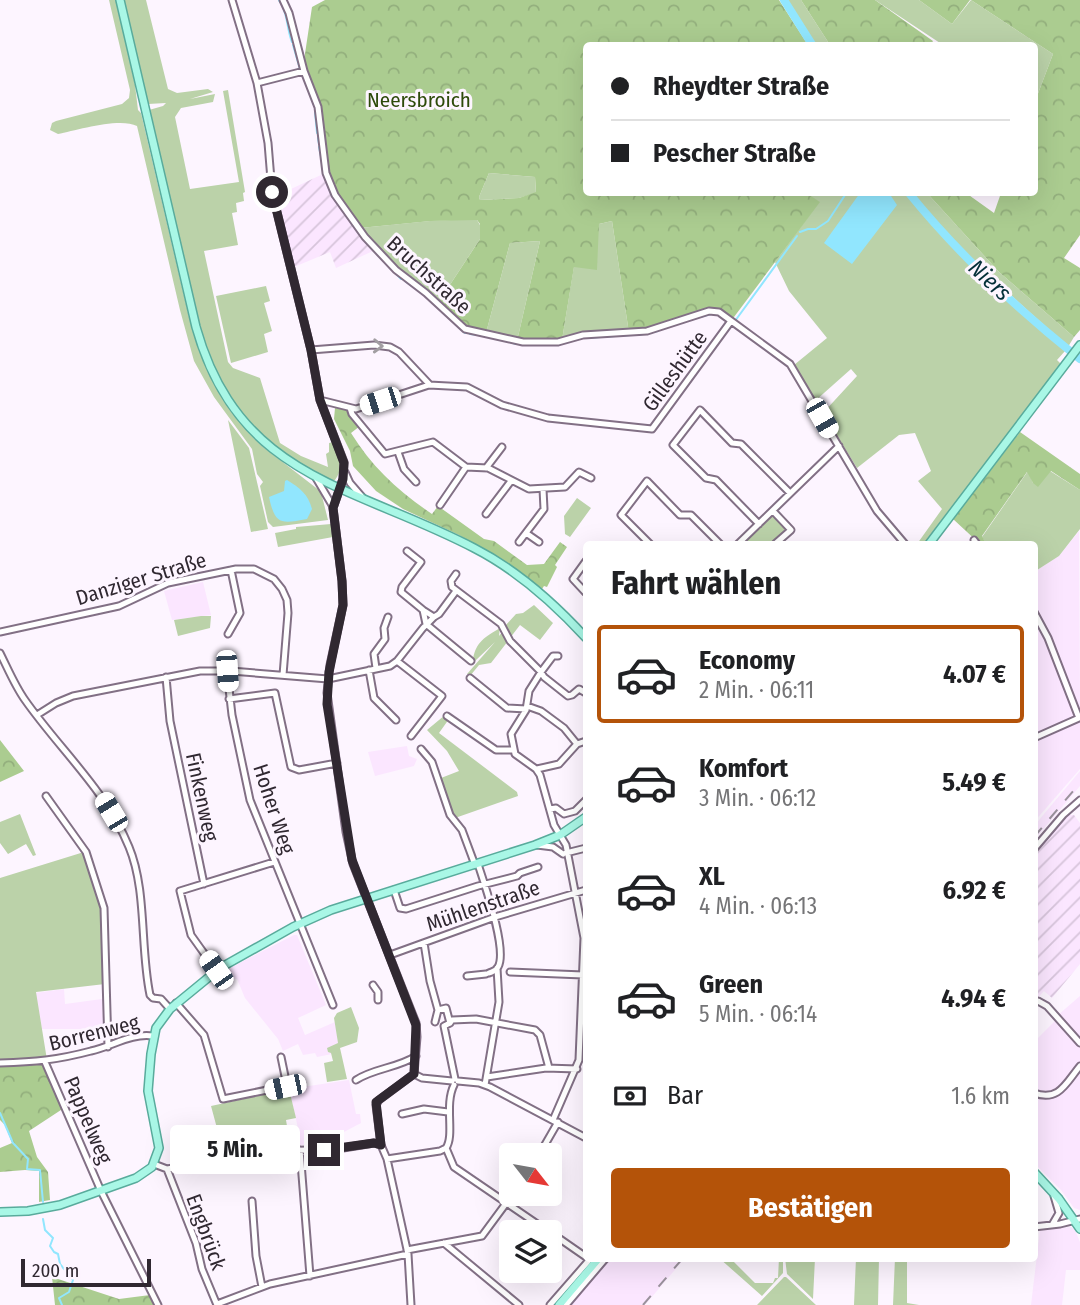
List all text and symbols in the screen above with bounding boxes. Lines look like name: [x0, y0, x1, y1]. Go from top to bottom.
text: Rheydter Straße: [653, 71, 829, 102]
park label: Neersbroich: [367, 87, 471, 113]
text: Pescher Straße: [653, 138, 816, 169]
route start: [256, 176, 288, 208]
street label: Bruchstraße: [382, 230, 476, 320]
water label: Niers: [963, 253, 1017, 307]
street label: Gilleshütte: [637, 326, 713, 416]
one-way arrow: [373, 339, 384, 354]
car: [357, 385, 404, 417]
car: [803, 395, 842, 441]
street label: Danziger Straße: [73, 547, 209, 611]
text: Fahrt wählen: [611, 564, 781, 602]
icon: car: [615, 643, 678, 706]
text: Economy: [699, 645, 795, 676]
car: [216, 649, 239, 693]
text: 4.07 €: [943, 659, 1006, 690]
text: 2 Min. · 06:11: [699, 676, 814, 704]
street label: Finkenweg: [180, 750, 224, 844]
icon: car: [615, 751, 678, 814]
text: Komfort: [699, 753, 788, 784]
street label: Hoher Weg: [247, 761, 301, 857]
text: 5.49 €: [942, 767, 1006, 798]
text: 3 Min. · 06:12: [699, 784, 816, 812]
car: [92, 789, 131, 835]
icon: car: [615, 859, 678, 922]
text: XL: [699, 861, 725, 892]
street label: Mühlenstraße: [423, 874, 543, 938]
text: 6.92 €: [943, 875, 1006, 906]
text: 4 Min. · 06:13: [699, 892, 817, 920]
car: [196, 947, 237, 993]
icon: car: [615, 967, 678, 1030]
text: Green: [699, 969, 763, 1000]
text: 4.94 €: [941, 983, 1006, 1014]
text: 5 Min. · 06:14: [699, 1000, 817, 1028]
street label: Borrenweg: [46, 1009, 142, 1057]
street label: Pappelweg: [58, 1072, 118, 1168]
car: [263, 1072, 308, 1102]
icon: cash: [611, 1077, 649, 1115]
text: Bar: [667, 1080, 703, 1111]
text: 1.6 km: [951, 1082, 1010, 1110]
callout: 5 Min.: [170, 1126, 300, 1174]
route end: [308, 1134, 340, 1166]
text: 5 Min.: [207, 1135, 263, 1163]
north arrow: [499, 1143, 562, 1206]
map controls: [499, 1143, 562, 1283]
button: Bestätigen: [611, 1168, 1010, 1248]
street label: Engbrück: [180, 1191, 232, 1274]
button: layers: [499, 1220, 562, 1283]
scale bar: [21, 1256, 150, 1288]
text: 200 m: [32, 1259, 79, 1282]

